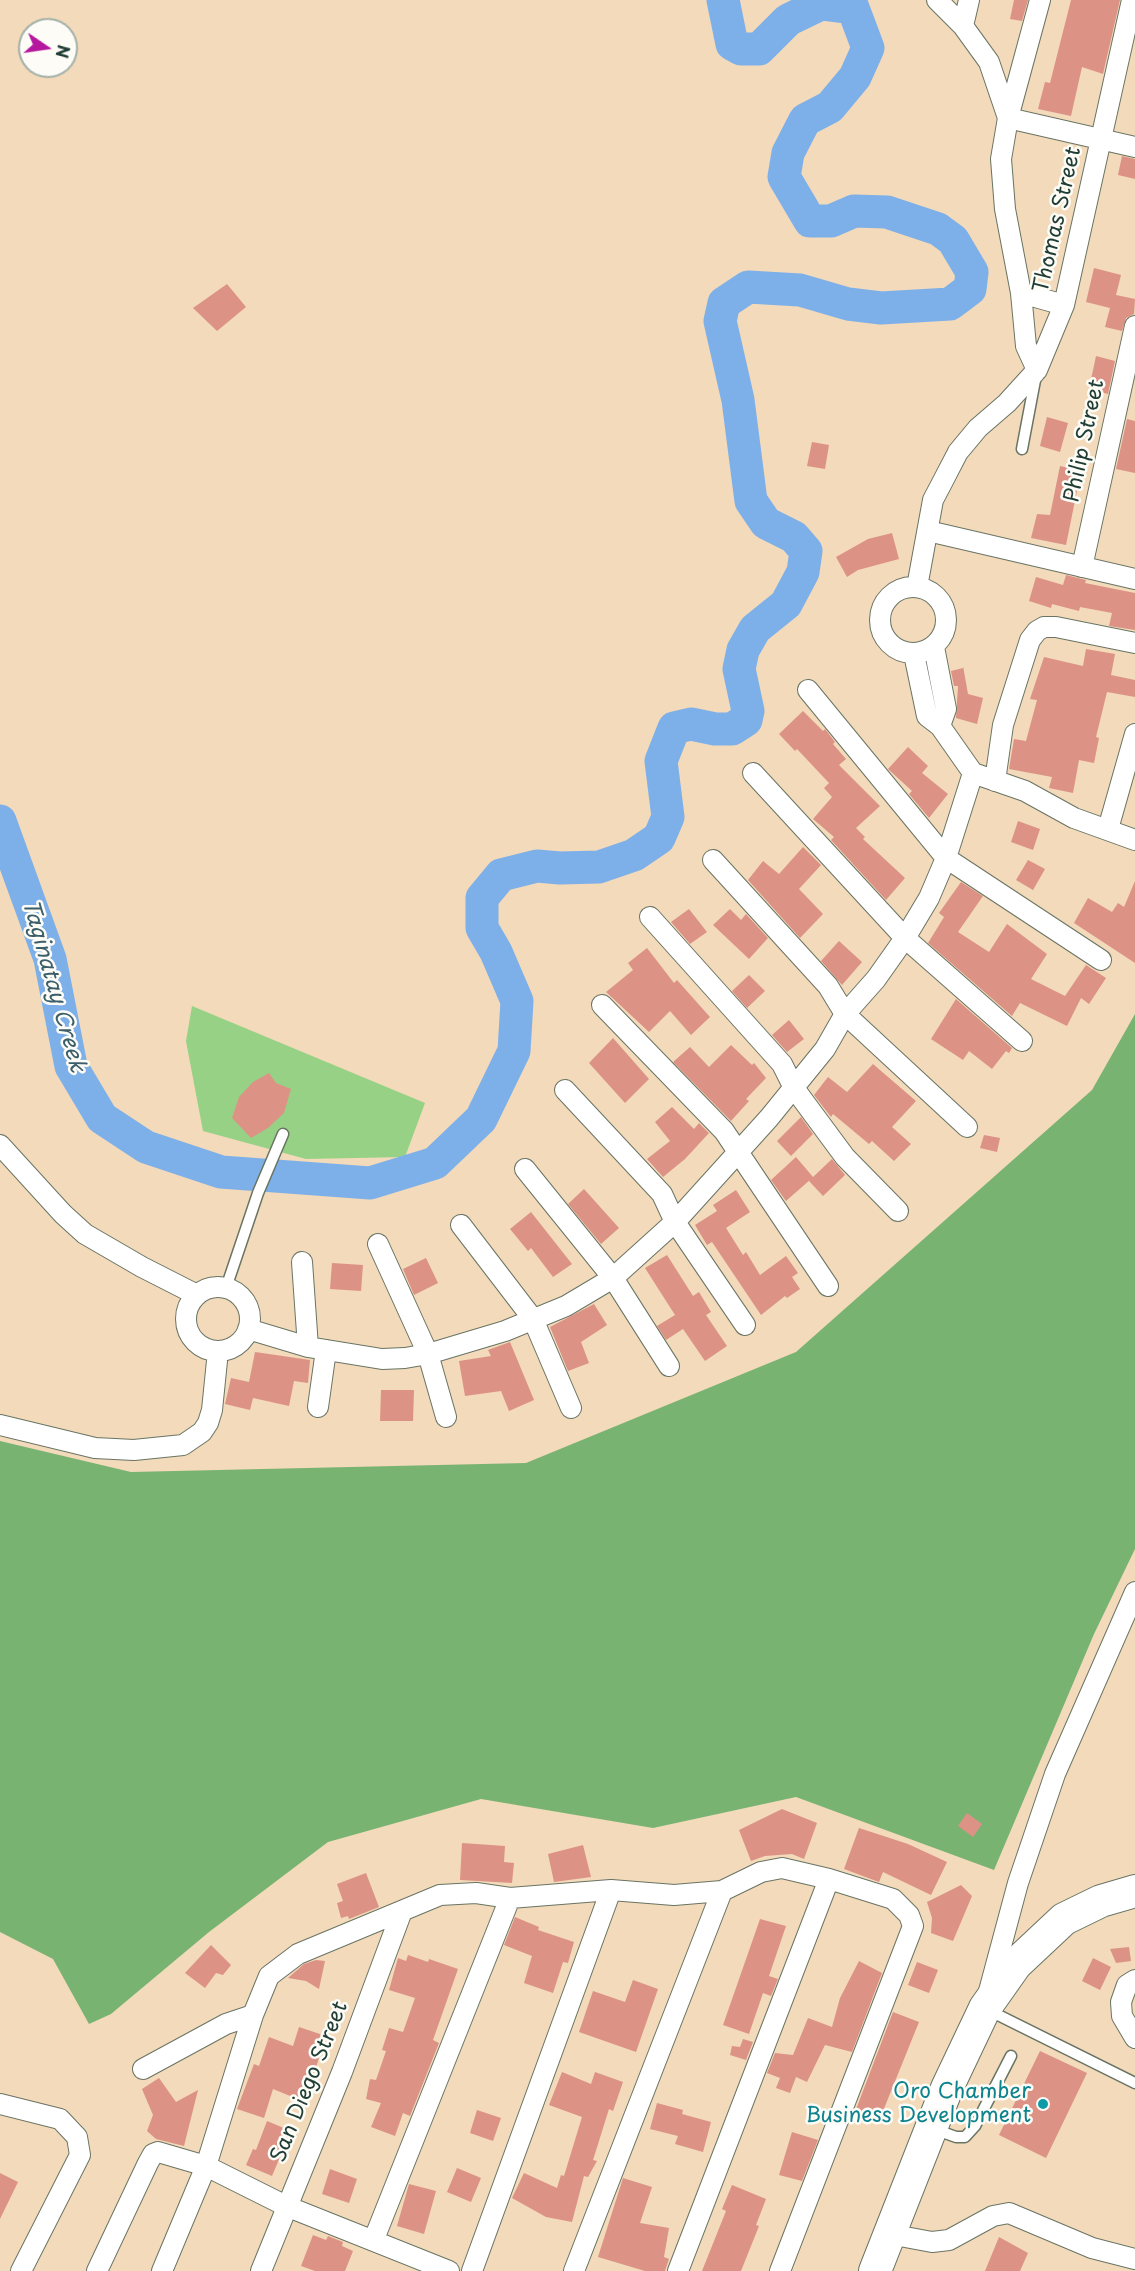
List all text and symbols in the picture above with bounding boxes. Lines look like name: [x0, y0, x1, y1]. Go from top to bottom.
north arrow: [18, 18, 78, 78]
text: N: [50, 43, 77, 60]
street label: Thomas Street: [1029, 145, 1087, 295]
street label: Philip Street: [1060, 377, 1110, 505]
water label: Taginatay Creek: [16, 897, 90, 1075]
street label: San Diego Street: [266, 1998, 354, 2166]
place label: Oro Chamber Business Development: [806, 2079, 1031, 2129]
marker: Oro Chamber Business Development: [1036, 2097, 1050, 2111]

